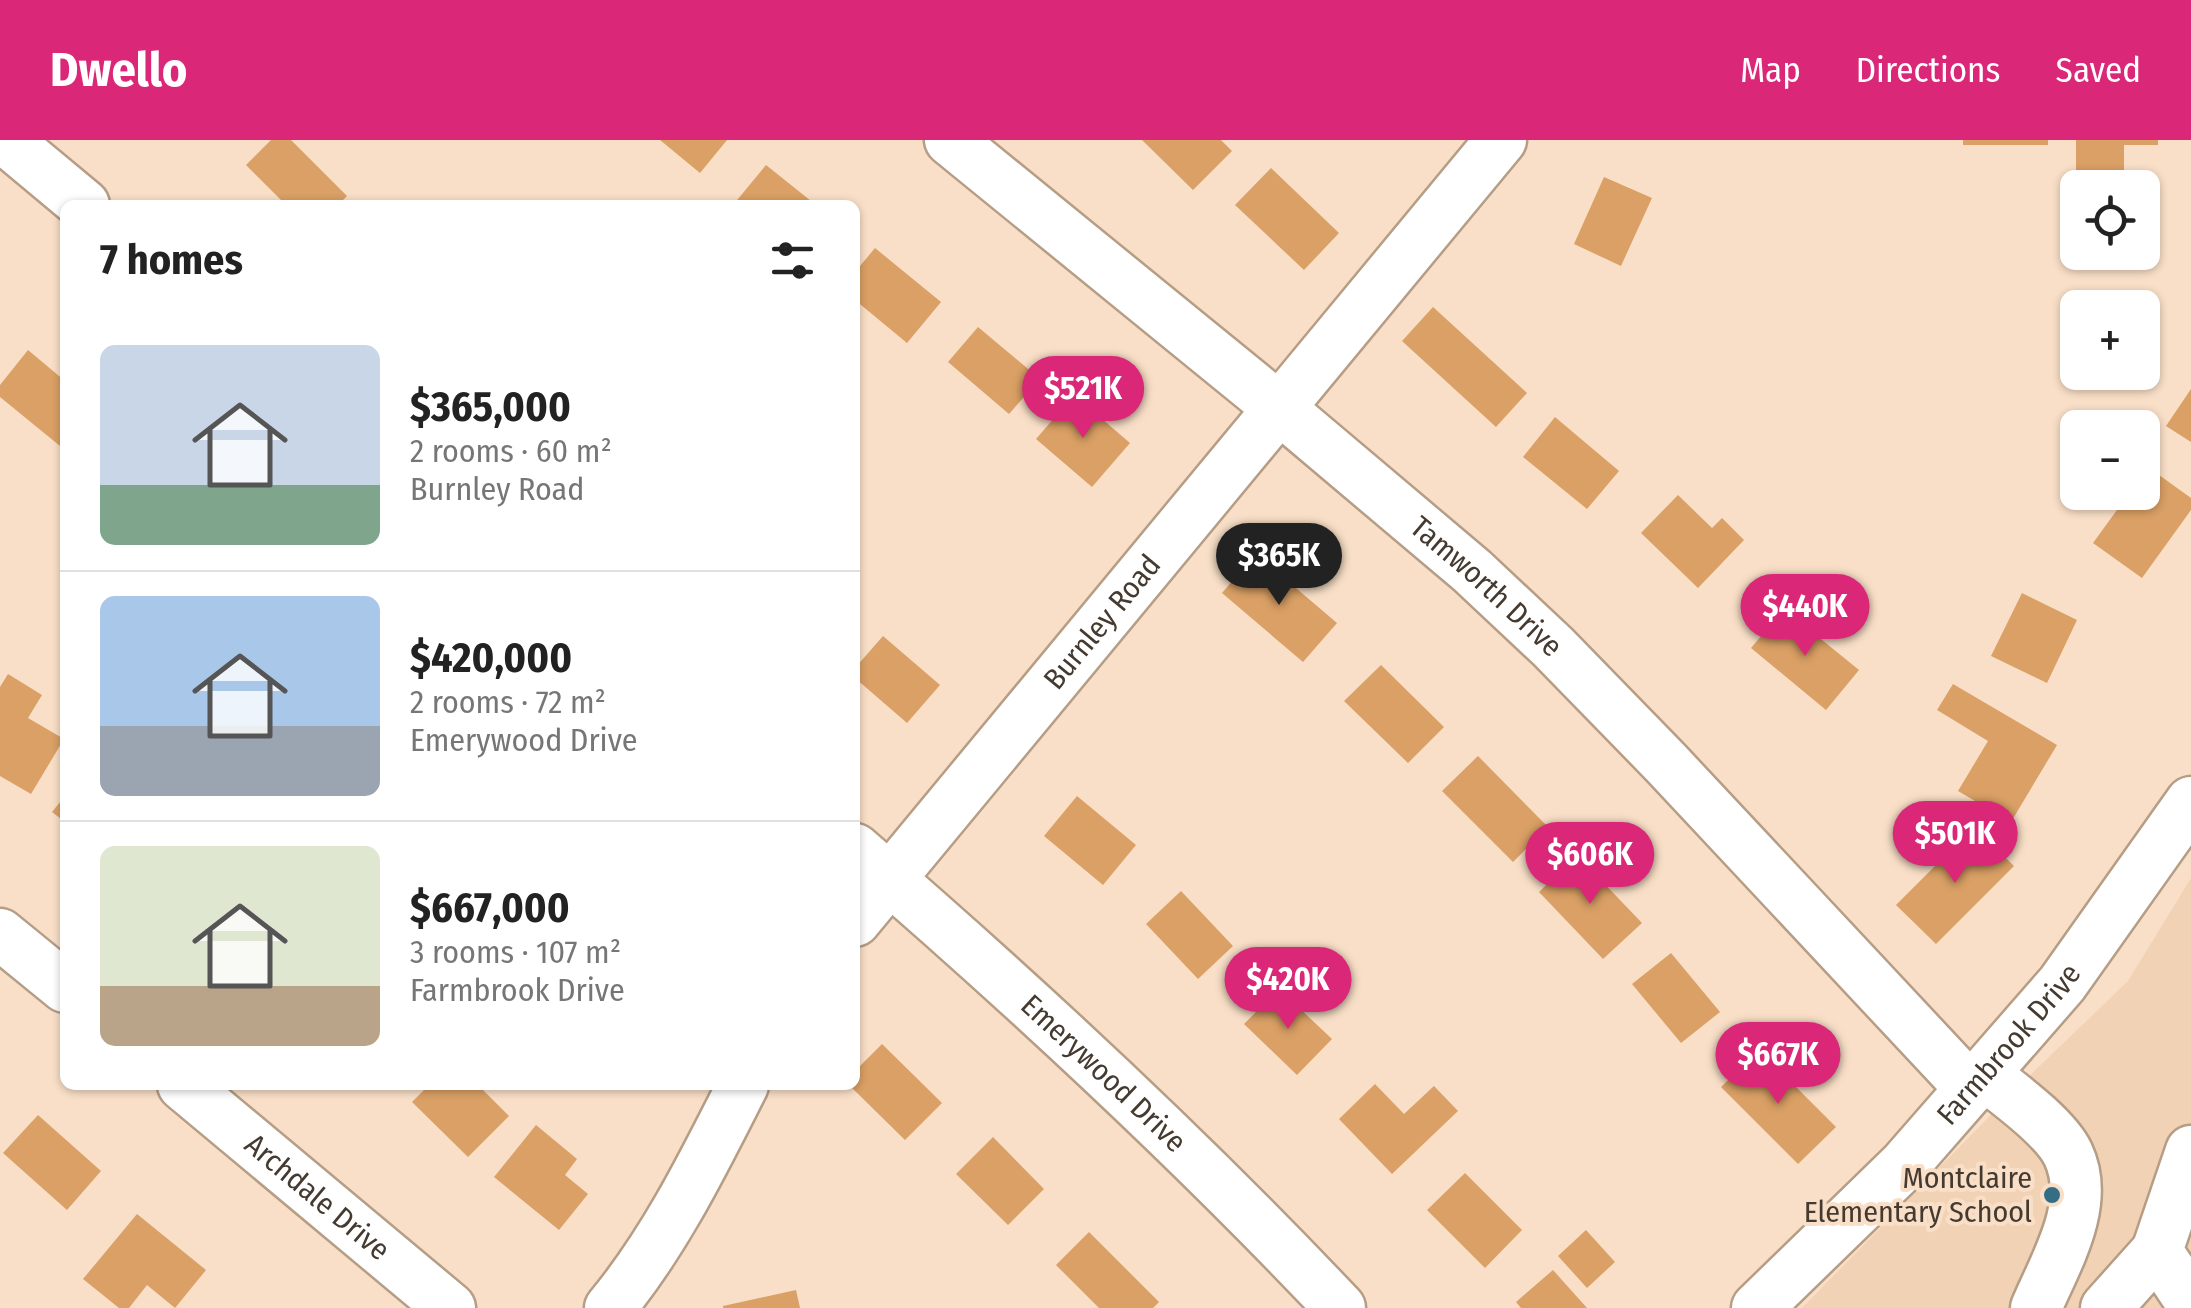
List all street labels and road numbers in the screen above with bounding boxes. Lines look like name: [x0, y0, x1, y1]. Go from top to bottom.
street label: Tamworth Drive: [1403, 509, 1570, 664]
street label: Burnley Road: [1036, 548, 1168, 697]
street label: Farmbrook Drive: [1929, 957, 2088, 1132]
street label: Emerywood Drive: [1014, 987, 1194, 1160]
street label: Archdale Drive: [238, 1126, 397, 1268]

